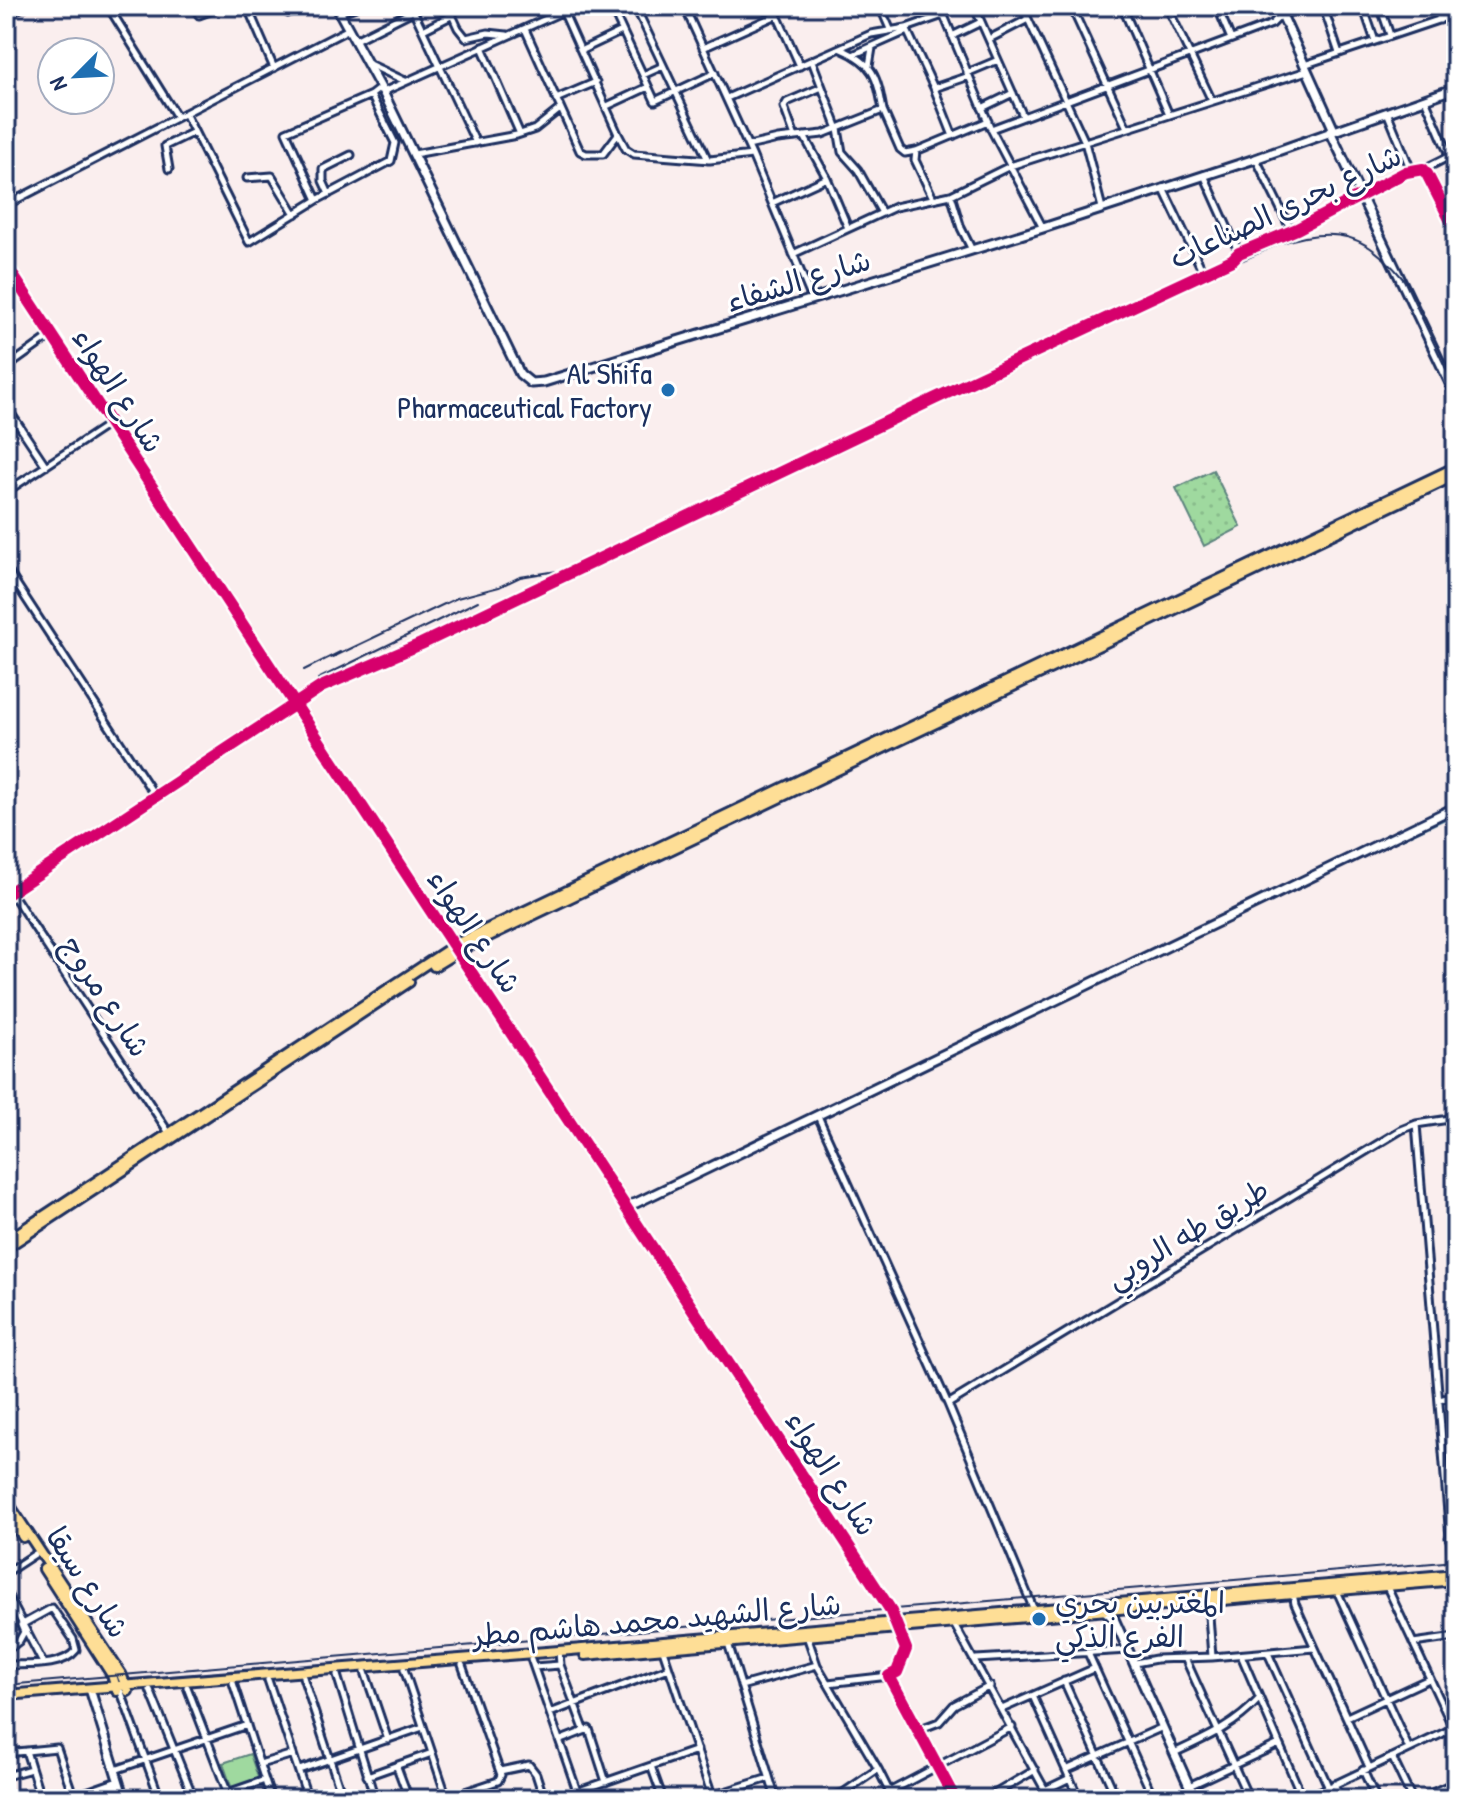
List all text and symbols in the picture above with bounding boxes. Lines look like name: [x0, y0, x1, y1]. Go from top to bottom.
north arrow: [36, 36, 116, 116]
text: N: [42, 72, 74, 96]
street label: شارع بحرى الصناعات: [1162, 135, 1409, 279]
street label: شارع الشفاء: [721, 239, 876, 323]
street label: شارع الهواء: [62, 320, 174, 461]
place label: Al Shifa Pharmaceutical Factory: [397, 353, 652, 427]
marker: Al Shifa Pharmaceutical Factory: [659, 381, 677, 399]
street label: شارع الهواء: [417, 861, 531, 1002]
street label: شارع مروج: [50, 928, 160, 1065]
street label: طريق طه الروبي: [1098, 1169, 1280, 1303]
street label: شارع الهواء: [775, 1403, 887, 1544]
street label: شارع سيقا: [35, 1519, 139, 1647]
place label: المغتربين بحري الفرع الذكي: [1055, 1582, 1225, 1663]
street label: شارع الشهيد محمد هاشم مطر: [468, 1583, 843, 1658]
marker: المغتربين بحري الفرع الذكي: [1030, 1610, 1048, 1628]

